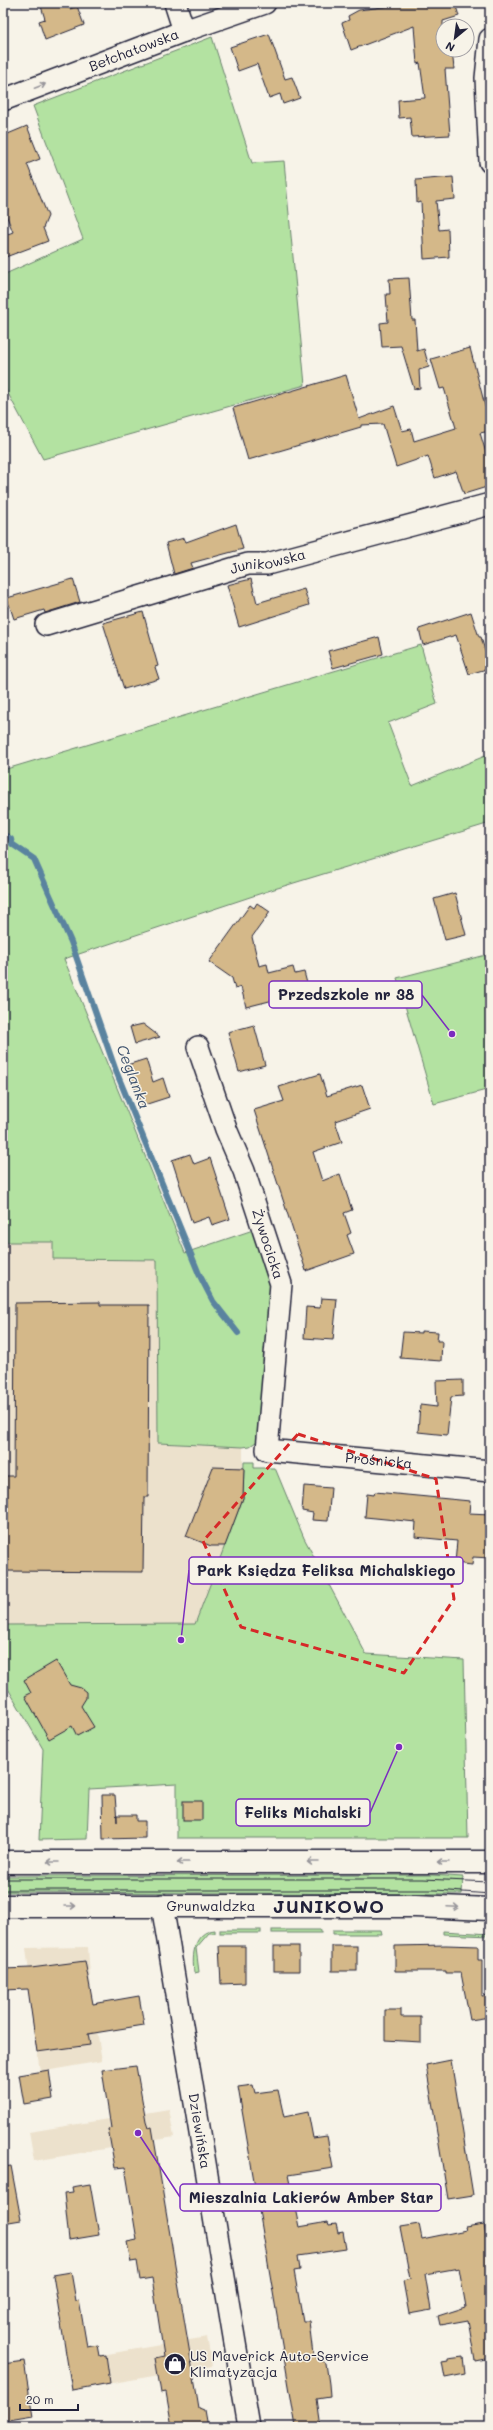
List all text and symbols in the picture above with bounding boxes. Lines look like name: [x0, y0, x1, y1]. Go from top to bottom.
north arrow: [435, 18, 475, 58]
street label: Bełchatowska: [86, 24, 181, 75]
text: N: [443, 39, 457, 56]
one-way arrow: [33, 82, 45, 90]
street label: Junikowska: [227, 544, 307, 578]
callout: Przedszkole nr 38: [269, 981, 422, 1008]
text: Przedszkole nr 38: [278, 984, 414, 1004]
water label: Ceglanka: [113, 1042, 155, 1112]
street label: Żywocicka: [248, 1206, 289, 1281]
street label: Prośnicka: [344, 1447, 413, 1473]
callout: Park Księdza Feliksa Michalskiego: [189, 1557, 463, 1584]
text: Park Księdza Feliksa Michalskiego: [197, 1560, 455, 1580]
callout: Feliks Michalski: [236, 1799, 370, 1826]
text: Feliks Michalski: [244, 1802, 362, 1822]
one-way arrow: [47, 1858, 60, 1866]
one-way arrow: [177, 1858, 190, 1866]
one-way arrow: [307, 1858, 320, 1866]
one-way arrow: [437, 1858, 450, 1866]
district label: JUNIKOWO: [273, 1894, 385, 1918]
street label: Grunwaldzka: [167, 1896, 255, 1915]
one-way arrow: [63, 1902, 76, 1910]
one-way arrow: [446, 1903, 459, 1911]
street label: Dziewińska: [184, 2092, 216, 2170]
callout: Mieszalnia Lakierów Amber Star: [180, 2184, 441, 2211]
text: Mieszalnia Lakierów Amber Star: [189, 2187, 434, 2207]
place label: US Maverick Auto-Service Klimatyzacja: [190, 2346, 369, 2381]
shop icon: US Maverick Auto-Service Klimatyzacja: [162, 2351, 188, 2377]
scale bar: [20, 2386, 78, 2412]
text: 20 m: [26, 2391, 54, 2407]

